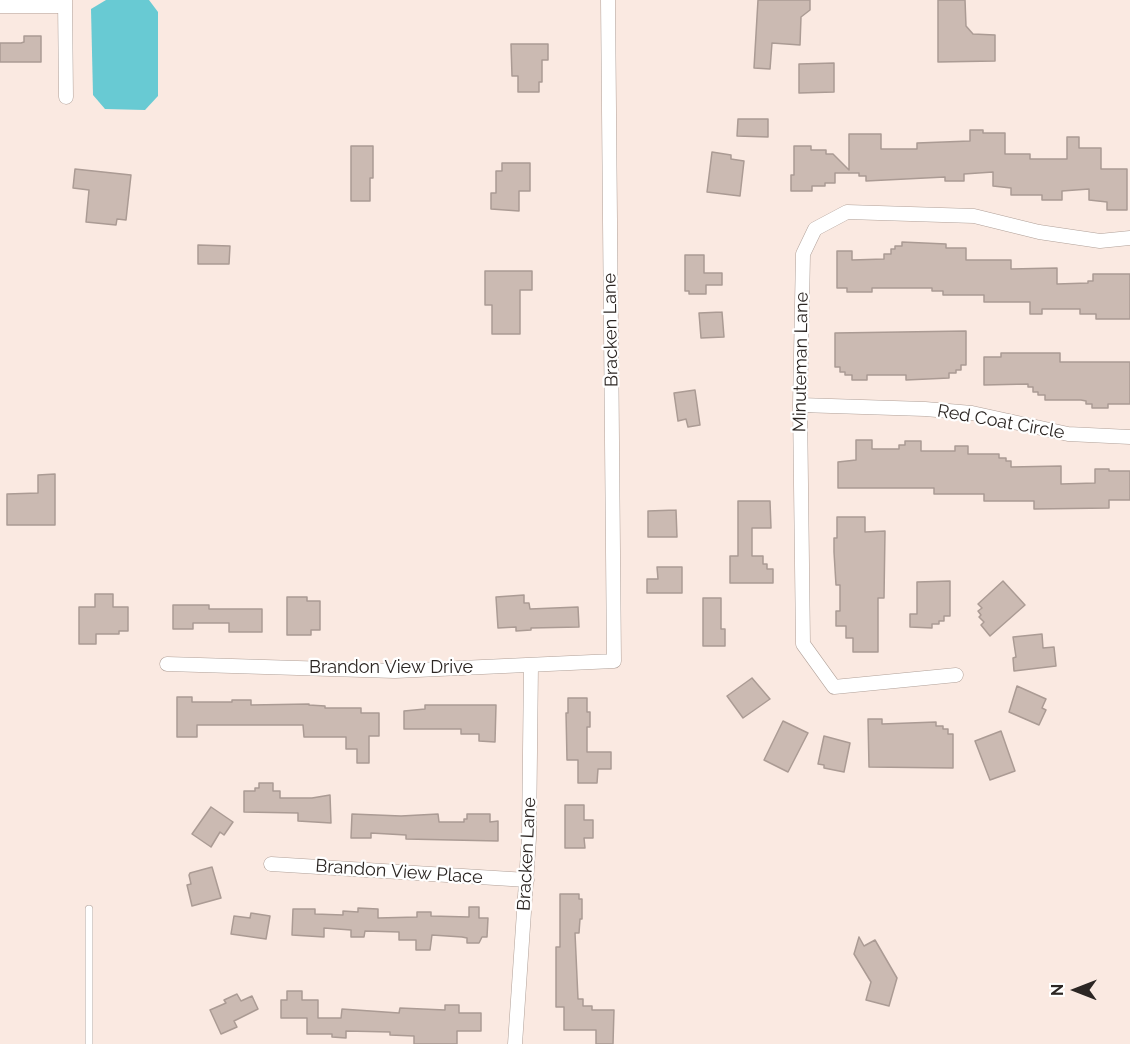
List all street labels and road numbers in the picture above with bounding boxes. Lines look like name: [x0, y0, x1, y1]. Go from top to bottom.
street label: Bracken Lane: [599, 273, 623, 387]
street label: Minuteman Lane: [789, 292, 813, 432]
street label: Red Coat Circle: [936, 400, 1066, 444]
street label: Brandon View Drive: [309, 657, 473, 679]
street label: Bracken Lane: [513, 796, 541, 912]
street label: Brandon View Place: [315, 855, 483, 889]

